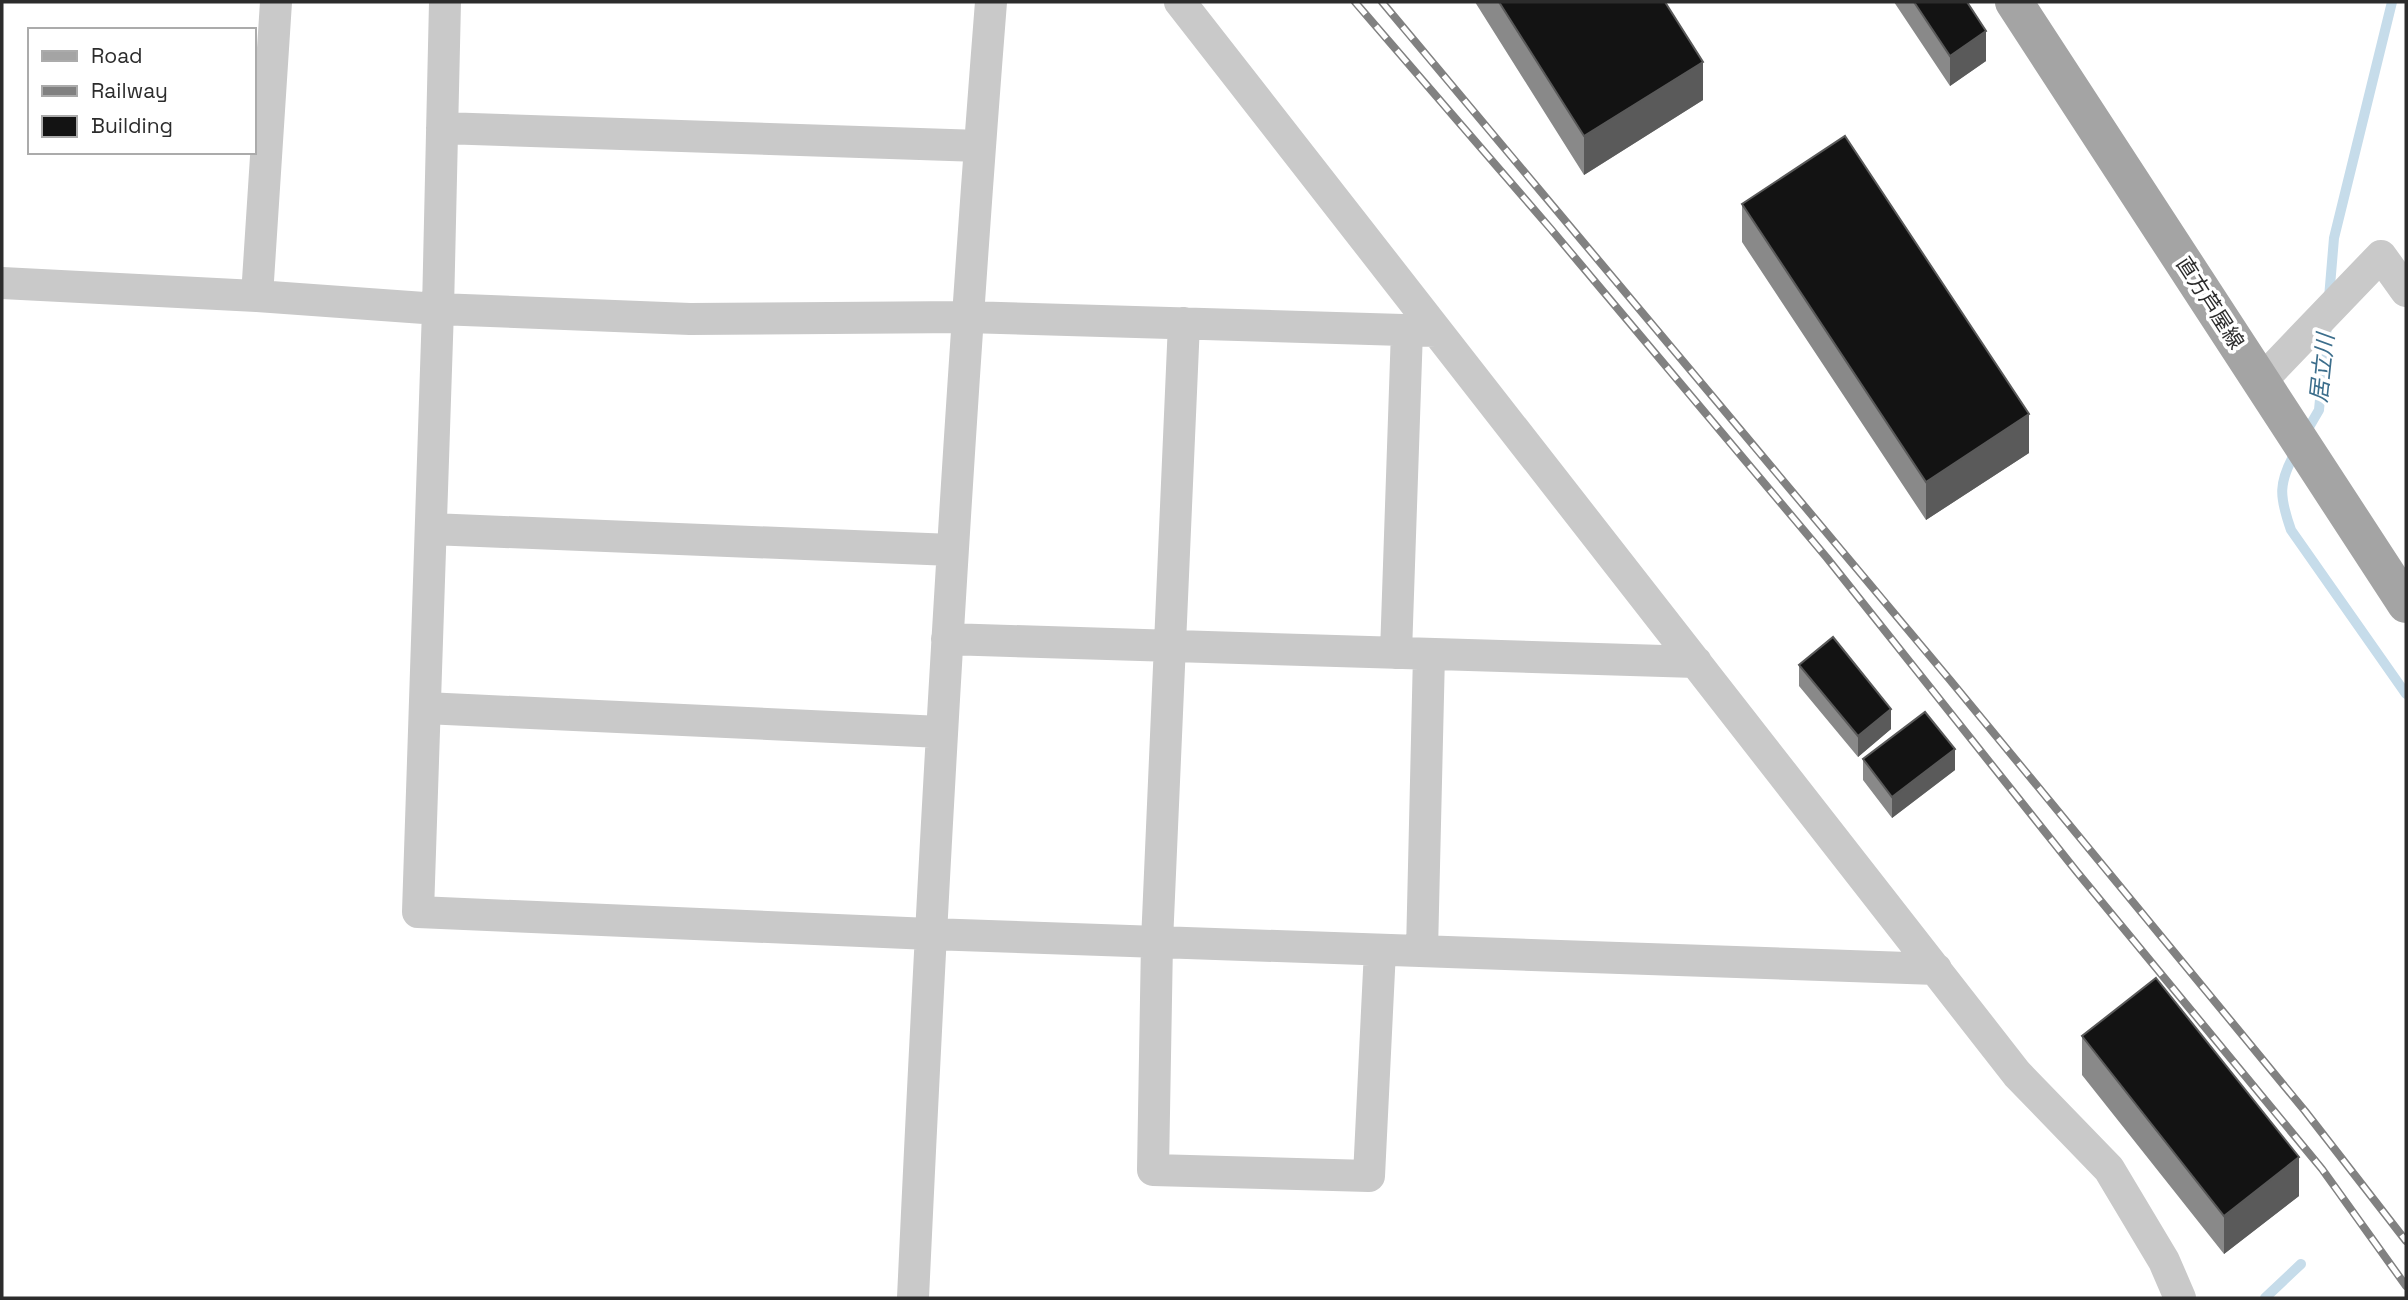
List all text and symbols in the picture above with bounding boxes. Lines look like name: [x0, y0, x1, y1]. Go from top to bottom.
legend: [28, 28, 256, 154]
text: Road: [91, 42, 143, 69]
text: Railway: [91, 77, 168, 104]
text: Building: [91, 112, 173, 139]
street label: 直方芦屋線: [2171, 251, 2250, 354]
water label: 居立川: [2303, 329, 2341, 404]

